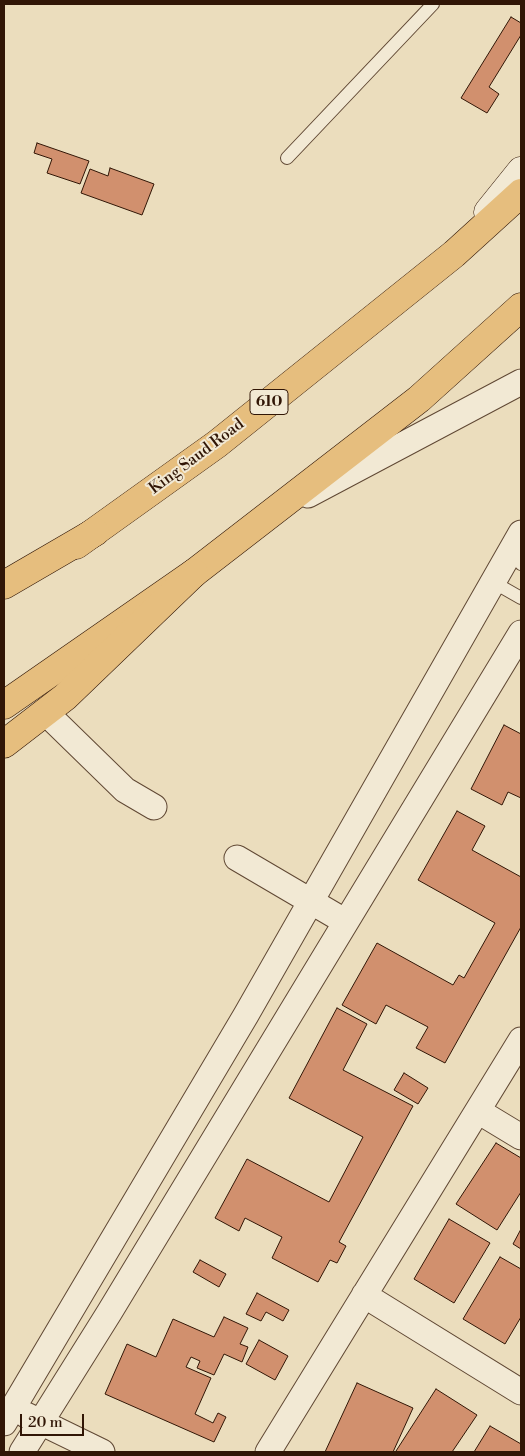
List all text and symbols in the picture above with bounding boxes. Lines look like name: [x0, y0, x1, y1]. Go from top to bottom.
road number: 610: [250, 390, 288, 414]
street label: King Saud Road: [146, 415, 248, 499]
scale bar: [22, 1404, 86, 1436]
text: 20 m: [28, 1413, 63, 1432]

